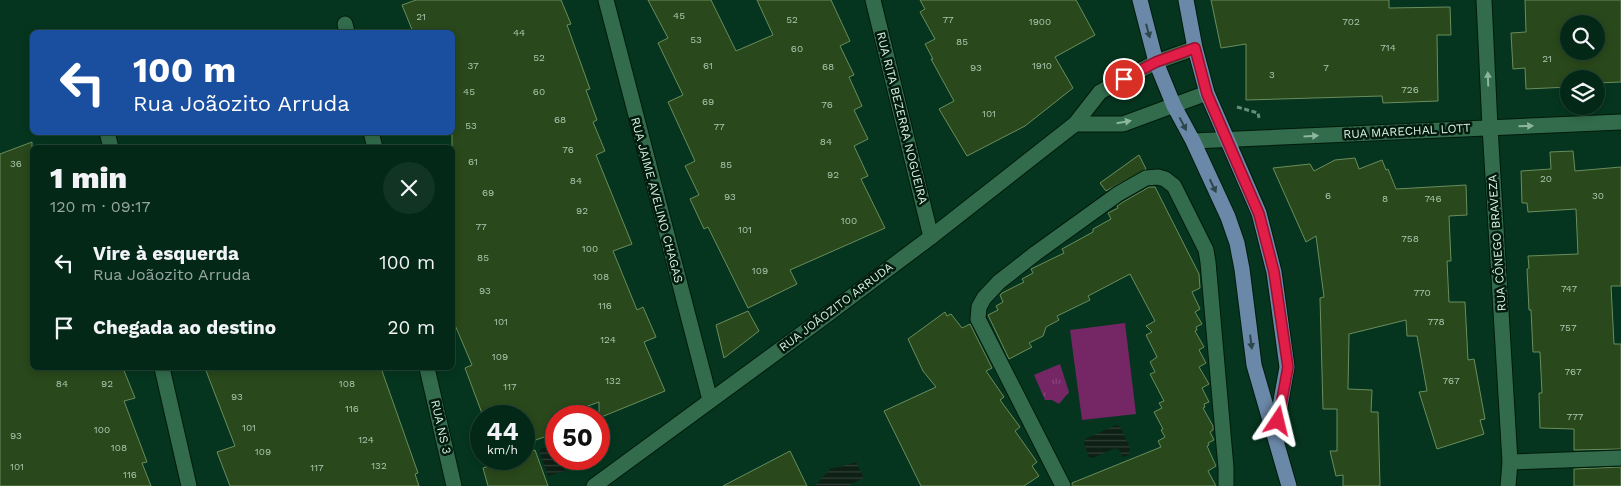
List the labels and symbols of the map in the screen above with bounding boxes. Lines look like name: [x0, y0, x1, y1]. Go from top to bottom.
house number: 45: [673, 10, 685, 21]
house number: 21: [416, 11, 426, 22]
house number: 52: [786, 14, 798, 25]
house number: 77: [942, 14, 954, 25]
house number: 1900: [1029, 16, 1051, 27]
house number: 702: [1342, 16, 1360, 27]
one-way arrow: [1144, 24, 1152, 39]
house number: 44: [513, 27, 525, 38]
street label: RUA RITA BEZERRA NOGUEIRA: [874, 30, 930, 206]
house number: 53: [690, 34, 702, 45]
house number: 85: [956, 36, 968, 47]
house number: 714: [1380, 42, 1396, 53]
house number: 60: [791, 43, 803, 54]
house number: 52: [533, 52, 545, 63]
house number: 21: [1542, 53, 1552, 64]
pin: [1103, 58, 1145, 100]
house number: 37: [467, 60, 479, 71]
house number: 61: [703, 60, 713, 71]
house number: 1910: [1032, 60, 1052, 71]
house number: 68: [822, 61, 834, 72]
house number: 93: [970, 62, 982, 73]
house number: 7: [1323, 62, 1329, 73]
house number: 3: [1269, 69, 1275, 80]
one-way arrow: [1483, 70, 1491, 86]
house number: 726: [1401, 84, 1419, 95]
house number: 45: [463, 86, 475, 97]
house number: 60: [533, 86, 545, 97]
house number: 69: [702, 96, 714, 107]
house number: 76: [821, 99, 833, 110]
house number: 101: [982, 108, 996, 119]
house number: 68: [554, 114, 566, 125]
street label: RUA JAIME AVELINO CHAGAS: [628, 116, 686, 284]
one-way arrow: [1179, 116, 1187, 131]
one-way arrow: [1116, 118, 1132, 126]
house number: 53: [465, 120, 477, 131]
house number: 77: [713, 121, 725, 132]
street label: RUA MARECHAL LOTT: [1343, 121, 1471, 141]
one-way arrow: [1518, 121, 1534, 129]
one-way arrow: [1304, 131, 1320, 139]
house number: 84: [820, 136, 832, 147]
house number: 76: [562, 144, 574, 155]
house number: 61: [468, 156, 478, 167]
house number: 36: [10, 158, 22, 169]
house number: 85: [720, 159, 732, 170]
house number: 92: [827, 169, 839, 180]
house number: 20: [1540, 173, 1552, 184]
street label: RUA CÔNEGO BRAVEZA: [1485, 174, 1509, 312]
house number: 84: [570, 175, 582, 186]
one-way arrow: [1210, 179, 1218, 193]
house number: 69: [482, 187, 494, 198]
house number: 6: [1325, 190, 1331, 201]
house number: 30: [1592, 190, 1604, 201]
house number: 93: [724, 191, 736, 202]
house number: 8: [1382, 193, 1388, 204]
house number: 746: [1424, 193, 1442, 204]
house number: 92: [576, 205, 588, 216]
house number: 100: [841, 215, 857, 226]
house number: 77: [475, 221, 487, 232]
house number: 101: [738, 224, 752, 235]
house number: 758: [1401, 233, 1419, 244]
house number: 100: [582, 243, 598, 254]
house number: 85: [477, 252, 489, 263]
street label: RUA JOÃOZITO ARRUDA: [776, 260, 896, 354]
house number: 109: [752, 265, 768, 276]
house number: 108: [593, 271, 609, 282]
house number: 747: [1561, 283, 1577, 294]
house number: 93: [479, 285, 491, 296]
house number: 770: [1413, 287, 1431, 298]
house number: 116: [598, 300, 612, 311]
house number: 101: [494, 316, 508, 327]
house number: 778: [1427, 316, 1445, 327]
house number: 757: [1559, 322, 1577, 333]
house number: 124: [600, 334, 616, 345]
one-way arrow: [1247, 335, 1255, 351]
house number: 109: [492, 351, 508, 362]
house number: 767: [1565, 366, 1582, 377]
house number: 132: [605, 375, 621, 386]
house number: 767: [1443, 375, 1460, 386]
house number: 84: [56, 378, 68, 389]
house number: 92: [101, 378, 113, 389]
house number: 108: [339, 378, 355, 389]
house number: 117: [503, 381, 517, 392]
house number: 93: [231, 391, 243, 402]
position arrow: [1251, 394, 1303, 446]
street label: RUA NS 3: [428, 398, 454, 456]
house number: 116: [345, 403, 359, 414]
speed limit sign: 50: [545, 405, 610, 470]
house number: 777: [1567, 411, 1584, 422]
house number: 101: [242, 422, 256, 433]
house number: 100: [94, 424, 110, 435]
house number: 93: [10, 430, 22, 441]
house number: 124: [358, 434, 374, 445]
house number: 108: [111, 442, 127, 453]
house number: 109: [255, 446, 271, 457]
house number: 132: [371, 460, 387, 471]
house number: 101: [10, 461, 24, 472]
house number: 117: [310, 462, 324, 473]
house number: 116: [123, 469, 137, 480]

